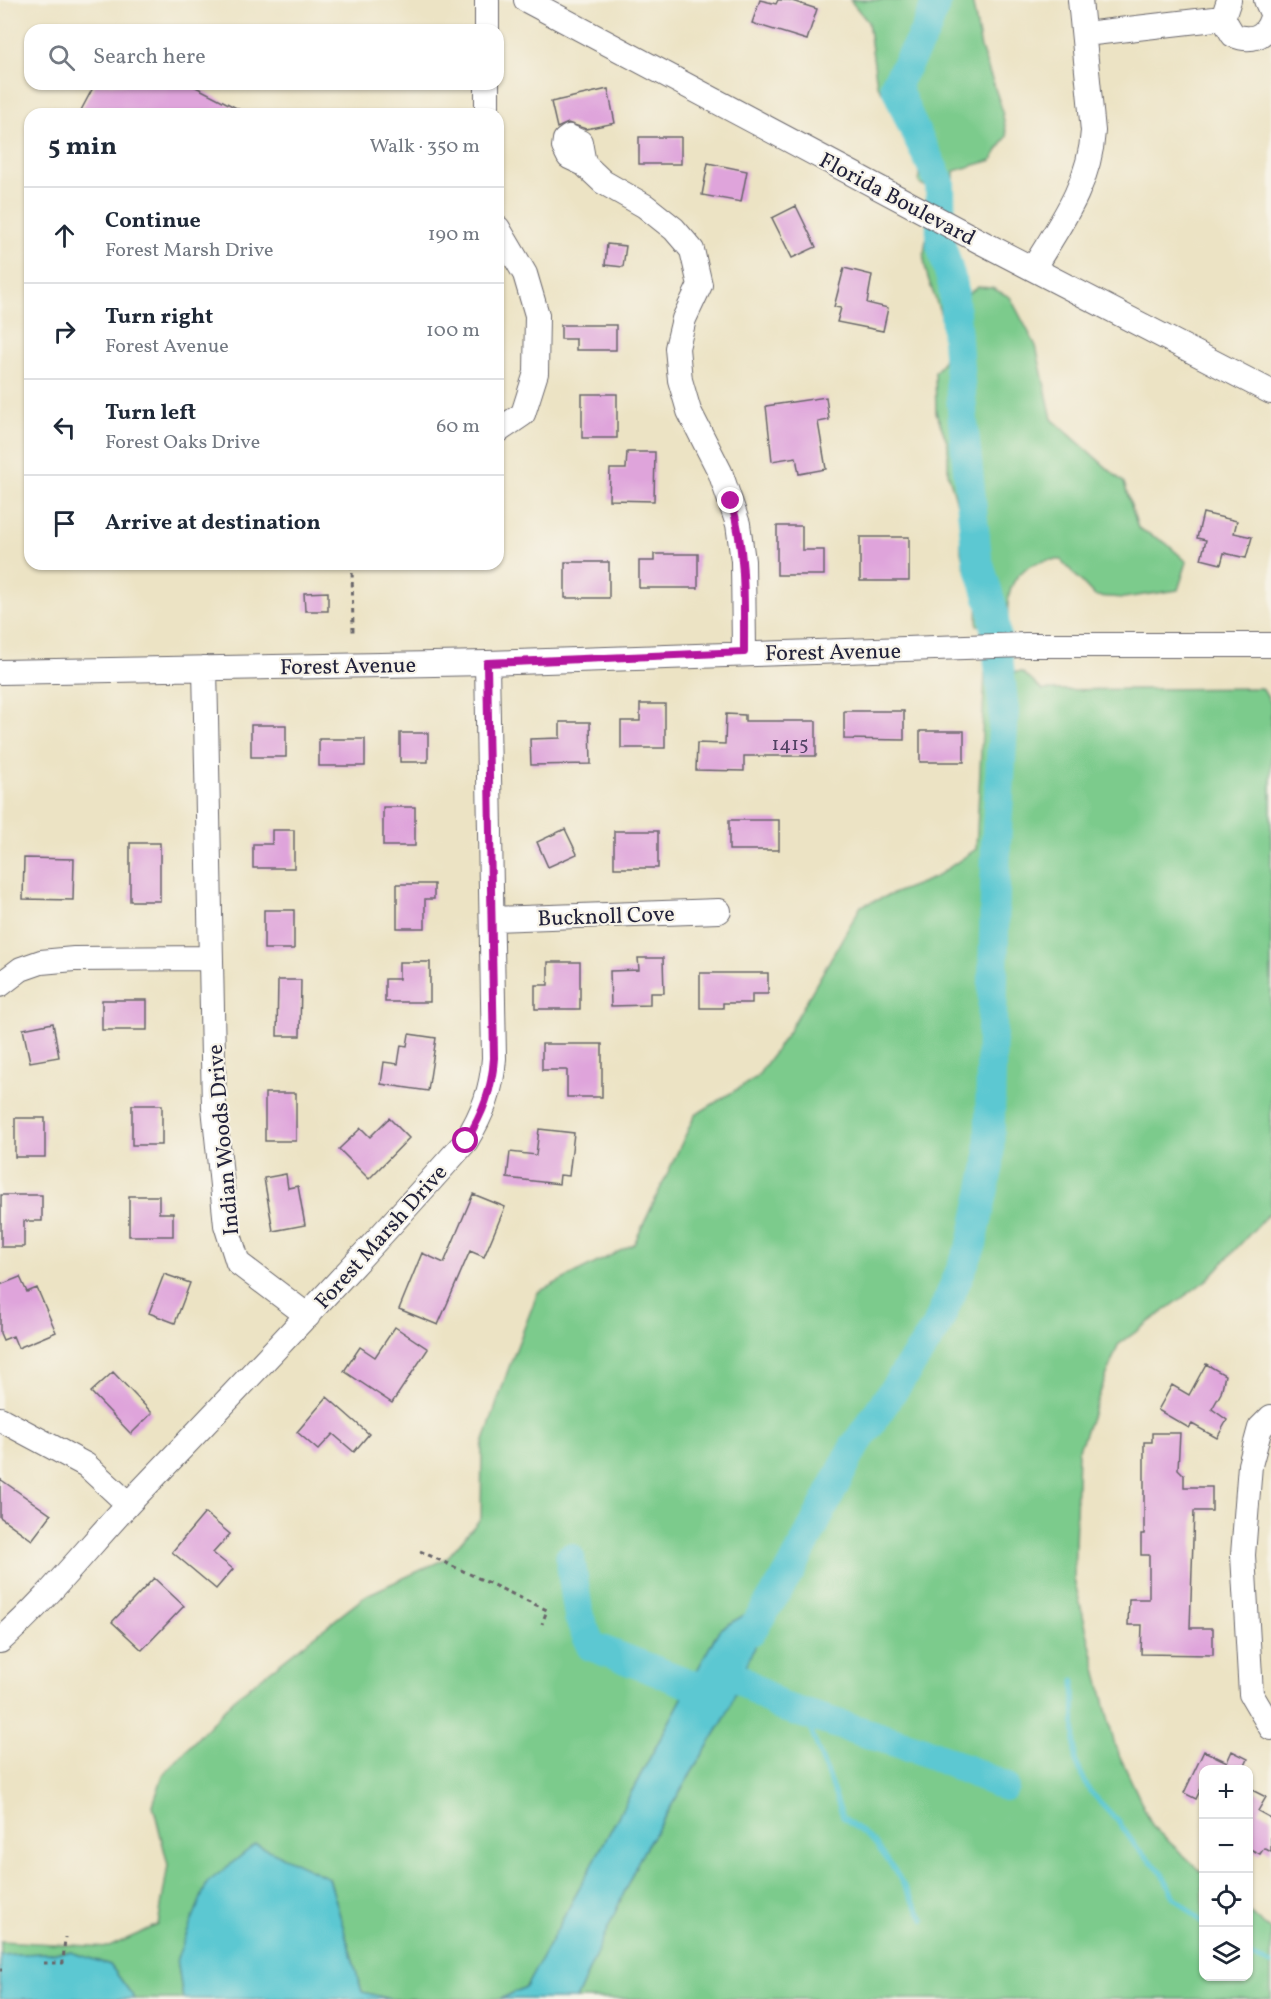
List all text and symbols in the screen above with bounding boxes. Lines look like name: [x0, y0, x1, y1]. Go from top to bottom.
search box: [24, 24, 504, 90]
icon: search: [45, 41, 78, 74]
text: Search here: [93, 42, 206, 73]
text: 5 min: [48, 129, 117, 165]
text: Walk · 350 m: [369, 133, 480, 161]
street label: Florida Boulevard: [813, 146, 980, 255]
text: Continue: [105, 206, 201, 237]
icon: ahead: [48, 219, 81, 252]
text: 190 m: [428, 221, 480, 249]
text: Forest Marsh Drive: [105, 237, 274, 265]
text: Turn right: [105, 302, 213, 333]
icon: right: [48, 315, 81, 348]
text: 100 m: [426, 317, 480, 345]
text: Forest Avenue: [105, 333, 229, 361]
text: Turn left: [105, 398, 196, 429]
icon: left: [48, 411, 81, 444]
text: 60 m: [436, 413, 480, 441]
text: Forest Oaks Drive: [105, 429, 260, 457]
route end: [717, 487, 743, 513]
icon: arrive: [48, 507, 81, 540]
text: Arrive at destination: [105, 508, 321, 539]
street label: Forest Avenue: [765, 637, 901, 670]
street label: Forest Avenue: [280, 651, 416, 684]
house number: 1415: [771, 731, 809, 759]
street label: Bucknoll Cove: [537, 900, 675, 935]
street label: Indian Woods Drive: [201, 1043, 248, 1236]
route start: [452, 1127, 478, 1153]
street label: Forest Marsh Drive: [308, 1158, 455, 1317]
map controls: [1199, 1765, 1253, 1981]
button: +: [1199, 1765, 1253, 1819]
button: −: [1199, 1819, 1253, 1873]
button: locate: [1199, 1873, 1253, 1927]
button: layers: [1199, 1927, 1253, 1981]

